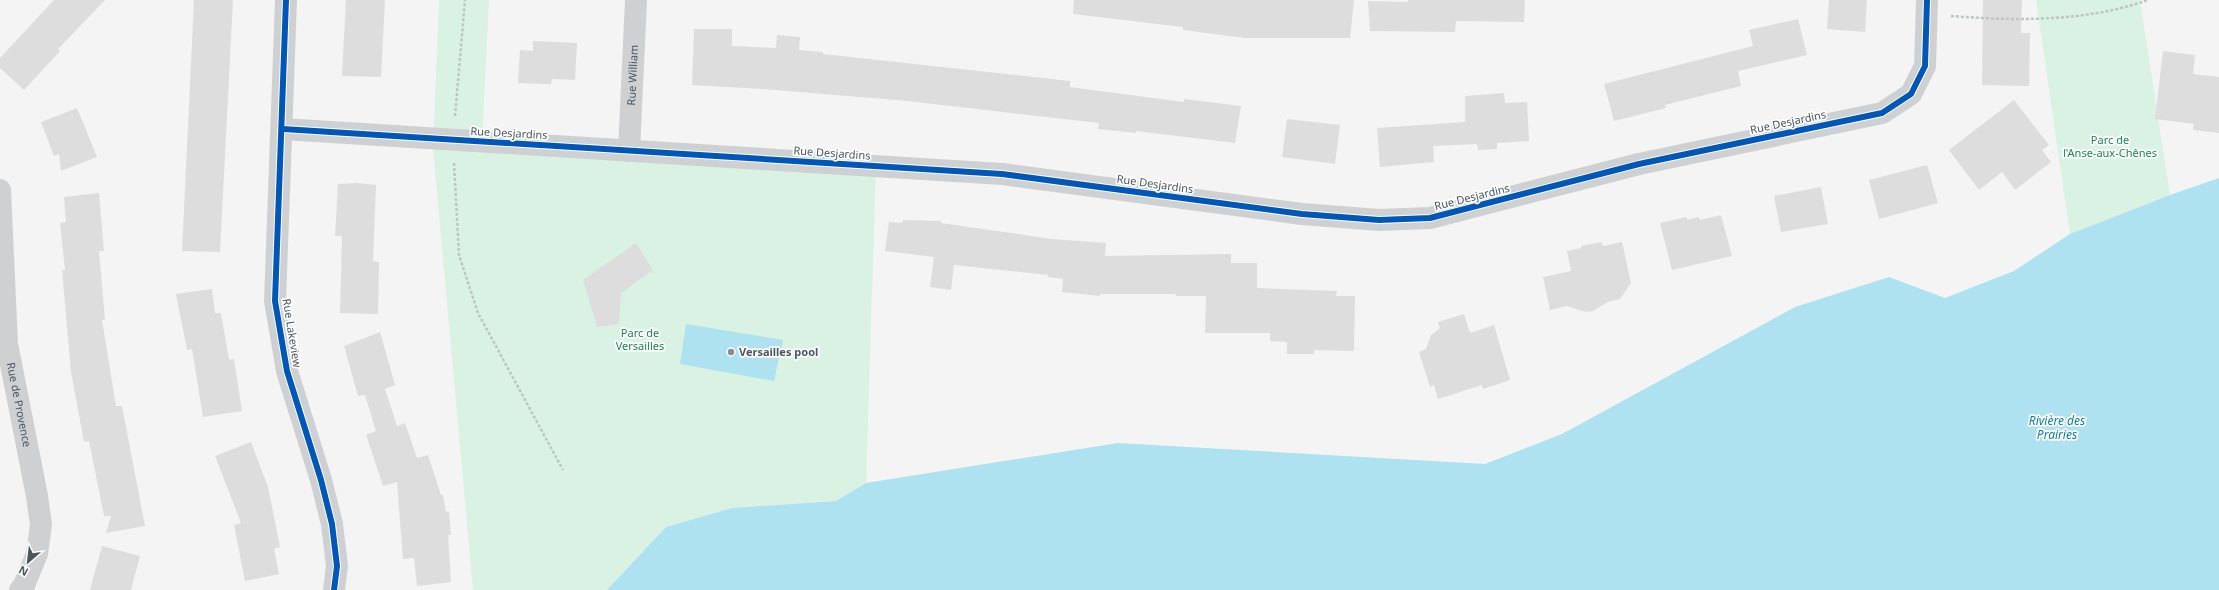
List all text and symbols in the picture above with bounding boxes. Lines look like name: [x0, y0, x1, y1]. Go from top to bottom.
street label: Rue William: [623, 44, 641, 106]
street label: Rue Desjardins: [1749, 106, 1827, 137]
street label: Rue Desjardins: [470, 123, 548, 142]
park label: Parc de l'Anse-aux-Chênes: [2063, 132, 2157, 160]
street label: Rue Desjardins: [793, 142, 871, 163]
street label: Rue Desjardins: [1116, 171, 1194, 196]
street label: Rue Desjardins: [1433, 180, 1511, 213]
street label: Rue Lakeview: [280, 297, 305, 369]
park label: Parc de Versailles: [616, 325, 664, 353]
place label: Versailles pool: [739, 344, 818, 359]
marker: Versailles pool: [726, 347, 736, 357]
street label: Rue de Provence: [4, 361, 35, 448]
water label: Rivière des Prairies: [2029, 412, 2085, 443]
north arrow: [8, 542, 48, 582]
text: N: [16, 563, 31, 580]

